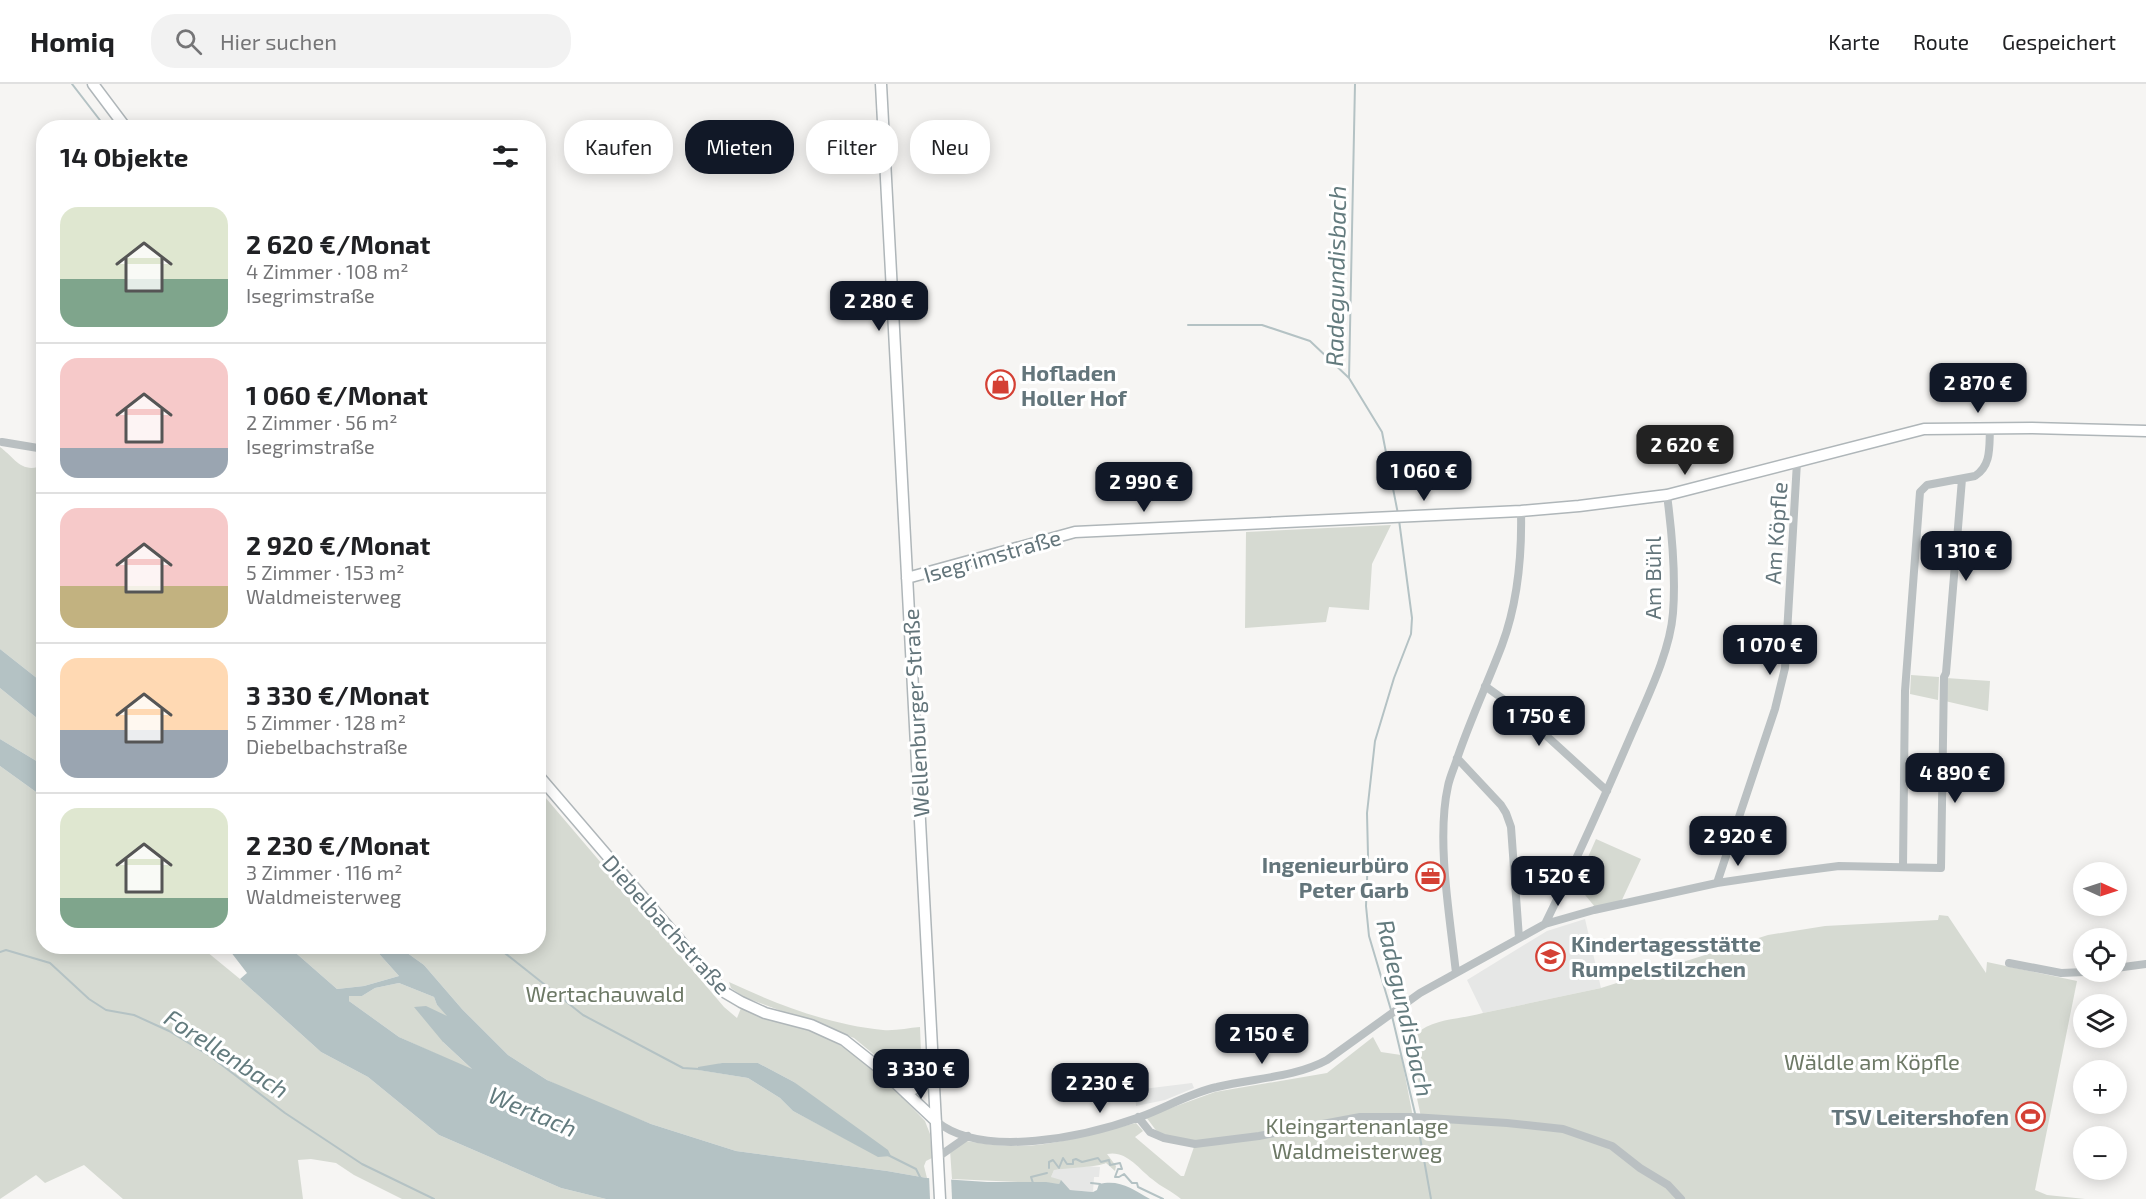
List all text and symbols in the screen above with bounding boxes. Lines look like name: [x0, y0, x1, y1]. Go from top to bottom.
search box: [151, 14, 571, 68]
text: Homiq: [30, 24, 115, 58]
icon: search: [172, 25, 205, 58]
text: Hier suchen: [220, 28, 337, 54]
text: Karte: [1828, 29, 1880, 54]
text: Route: [1913, 29, 1969, 54]
text: Gespeichert: [2002, 29, 2116, 54]
chip: Kaufen: [564, 120, 673, 174]
chip: Mieten: [685, 120, 794, 174]
chip: Filter: [806, 120, 898, 174]
chip: Neu: [910, 120, 990, 174]
icon: filters: [489, 140, 522, 173]
text: 14 Objekte: [60, 141, 188, 172]
water label: Radegundisbach: [1319, 185, 1351, 367]
text: 2 620 €/Monat: [246, 228, 431, 259]
icon: home: [108, 231, 180, 303]
text: 4 Zimmer · 108 m²: [246, 259, 408, 283]
pin: 2 280 €: [824, 281, 934, 332]
text: Isegrimstraße: [246, 283, 375, 307]
text: 2 280 €: [844, 288, 914, 312]
place label: Hofladen Holler Hof: [1021, 359, 1128, 410]
pin: 2 870 €: [1923, 363, 2033, 414]
shop icon: Hofladen Holler Hof: [984, 369, 1016, 401]
text: 2 870 €: [1944, 370, 2012, 394]
text: 1 060 €/Monat: [246, 379, 428, 410]
icon: home: [108, 382, 180, 454]
text: 2 Zimmer · 56 m²: [246, 410, 397, 434]
pin: 2 620 €: [1630, 425, 1740, 476]
text: 2 620 €: [1650, 432, 1720, 456]
text: Isegrimstraße: [246, 434, 375, 458]
pin: 1 060 €: [1369, 451, 1479, 502]
text: 1 060 €: [1390, 458, 1458, 482]
pin: 2 990 €: [1089, 462, 1199, 513]
text: 2 990 €: [1109, 469, 1179, 493]
street label: Am Köpfle: [1758, 481, 1792, 585]
street label: Isegrimstraße: [920, 523, 1064, 587]
text: 2 920 €/Monat: [246, 529, 431, 560]
pin: 1 310 €: [1911, 531, 2021, 582]
icon: home: [108, 532, 180, 604]
street label: Am Bühl: [1639, 536, 1665, 620]
text: 1 310 €: [1935, 538, 1997, 562]
text: 5 Zimmer · 153 m²: [246, 560, 405, 584]
text: Waldmeisterweg: [246, 584, 401, 608]
street label: Wellenburger Straße: [897, 608, 933, 818]
pin: 1 070 €: [1715, 625, 1825, 676]
text: 1 070 €: [1737, 632, 1803, 656]
text: 3 330 €/Monat: [246, 679, 429, 710]
icon: home: [108, 682, 180, 754]
pin: 1 750 €: [1484, 696, 1594, 747]
text: 1 750 €: [1507, 703, 1571, 727]
text: 5 Zimmer · 128 m²: [246, 710, 406, 734]
text: Diebelbachstraße: [246, 734, 408, 758]
pin: 4 890 €: [1900, 753, 2010, 804]
text: 4 890 €: [1919, 760, 1991, 784]
pin: 2 920 €: [1683, 816, 1793, 867]
text: 2 920 €: [1703, 823, 1773, 847]
text: 2 230 €/Monat: [246, 829, 430, 860]
icon: home: [108, 832, 180, 904]
street label: Diebelbachstraße: [598, 849, 736, 999]
place label: Ingenieurbüro Peter Garb: [1262, 851, 1409, 902]
pin: 1 520 €: [1503, 856, 1613, 907]
text: 3 Zimmer · 116 m²: [246, 860, 403, 884]
office icon: Ingenieurbüro Peter Garb: [1414, 861, 1446, 893]
north arrow: [2073, 862, 2127, 916]
map controls: [2073, 862, 2127, 1180]
text: 1 520 €: [1525, 863, 1591, 887]
text: Waldmeisterweg: [246, 884, 401, 908]
water label: Radegundisbach: [1372, 917, 1440, 1099]
button: locate: [2073, 928, 2127, 982]
place label: Kindertagesstätte Rumpelstilzchen: [1571, 930, 1761, 981]
school or university icon: Kindertagesstätte Rumpelstilzchen: [1534, 940, 1566, 972]
park label: Wertachauwald: [526, 980, 685, 1006]
button: layers: [2073, 994, 2127, 1048]
water label: Forellenbach: [159, 1002, 295, 1104]
pin: 2 150 €: [1207, 1014, 1317, 1065]
text: 2 150 €: [1229, 1021, 1295, 1045]
park label: Wäldle am Köpfle: [1784, 1048, 1960, 1074]
pin: 3 330 €: [866, 1049, 976, 1100]
text: 3 330 €: [887, 1056, 955, 1080]
button: +: [2073, 1060, 2127, 1114]
pin: 2 230 €: [1045, 1063, 1155, 1114]
text: 2 230 €: [1066, 1070, 1134, 1094]
water label: Wertach: [485, 1079, 581, 1143]
sports icon: TSV Leitershofen: [2014, 1100, 2046, 1132]
place label: TSV Leitershofen: [1831, 1103, 2009, 1129]
park label: Kleingartenanlage Waldmeisterweg: [1265, 1112, 1449, 1163]
button: −: [2073, 1126, 2127, 1180]

